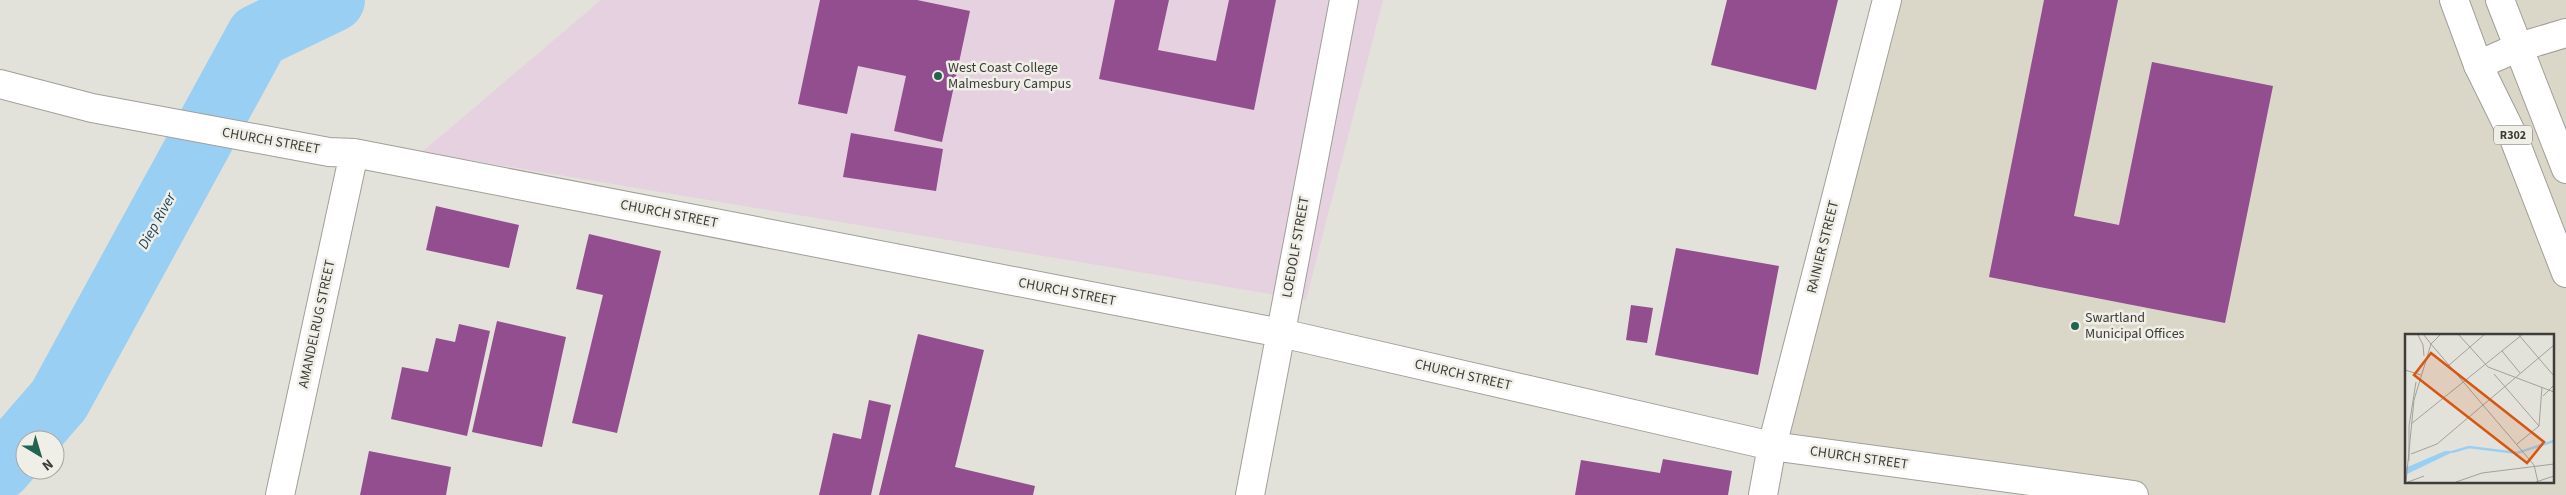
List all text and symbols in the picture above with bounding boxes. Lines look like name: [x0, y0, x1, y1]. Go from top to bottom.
place label: West Coast College Malmesbury Campus: [948, 58, 1071, 94]
marker: West Coast College Malmesbury Campus: [932, 70, 944, 82]
street label: CHURCH STREET: [221, 123, 322, 160]
road number: R302: [2494, 126, 2532, 144]
water label: Diep River: [133, 188, 182, 253]
street label: LOEDOLF STREET: [1277, 194, 1315, 299]
street label: CHURCH STREET: [619, 195, 720, 233]
street label: RAINIER STREET: [1802, 198, 1844, 296]
street label: AMANDELRUG STREET: [294, 258, 340, 390]
street label: CHURCH STREET: [1017, 273, 1118, 311]
place label: Swartland Municipal Offices: [2085, 308, 2185, 344]
marker: Swartland Municipal Offices: [2069, 320, 2081, 332]
inset map: [2405, 334, 2554, 482]
street label: CHURCH STREET: [1413, 354, 1514, 396]
north arrow: [15, 430, 65, 480]
street label: CHURCH STREET: [1809, 441, 1910, 475]
text: N: [38, 454, 57, 475]

